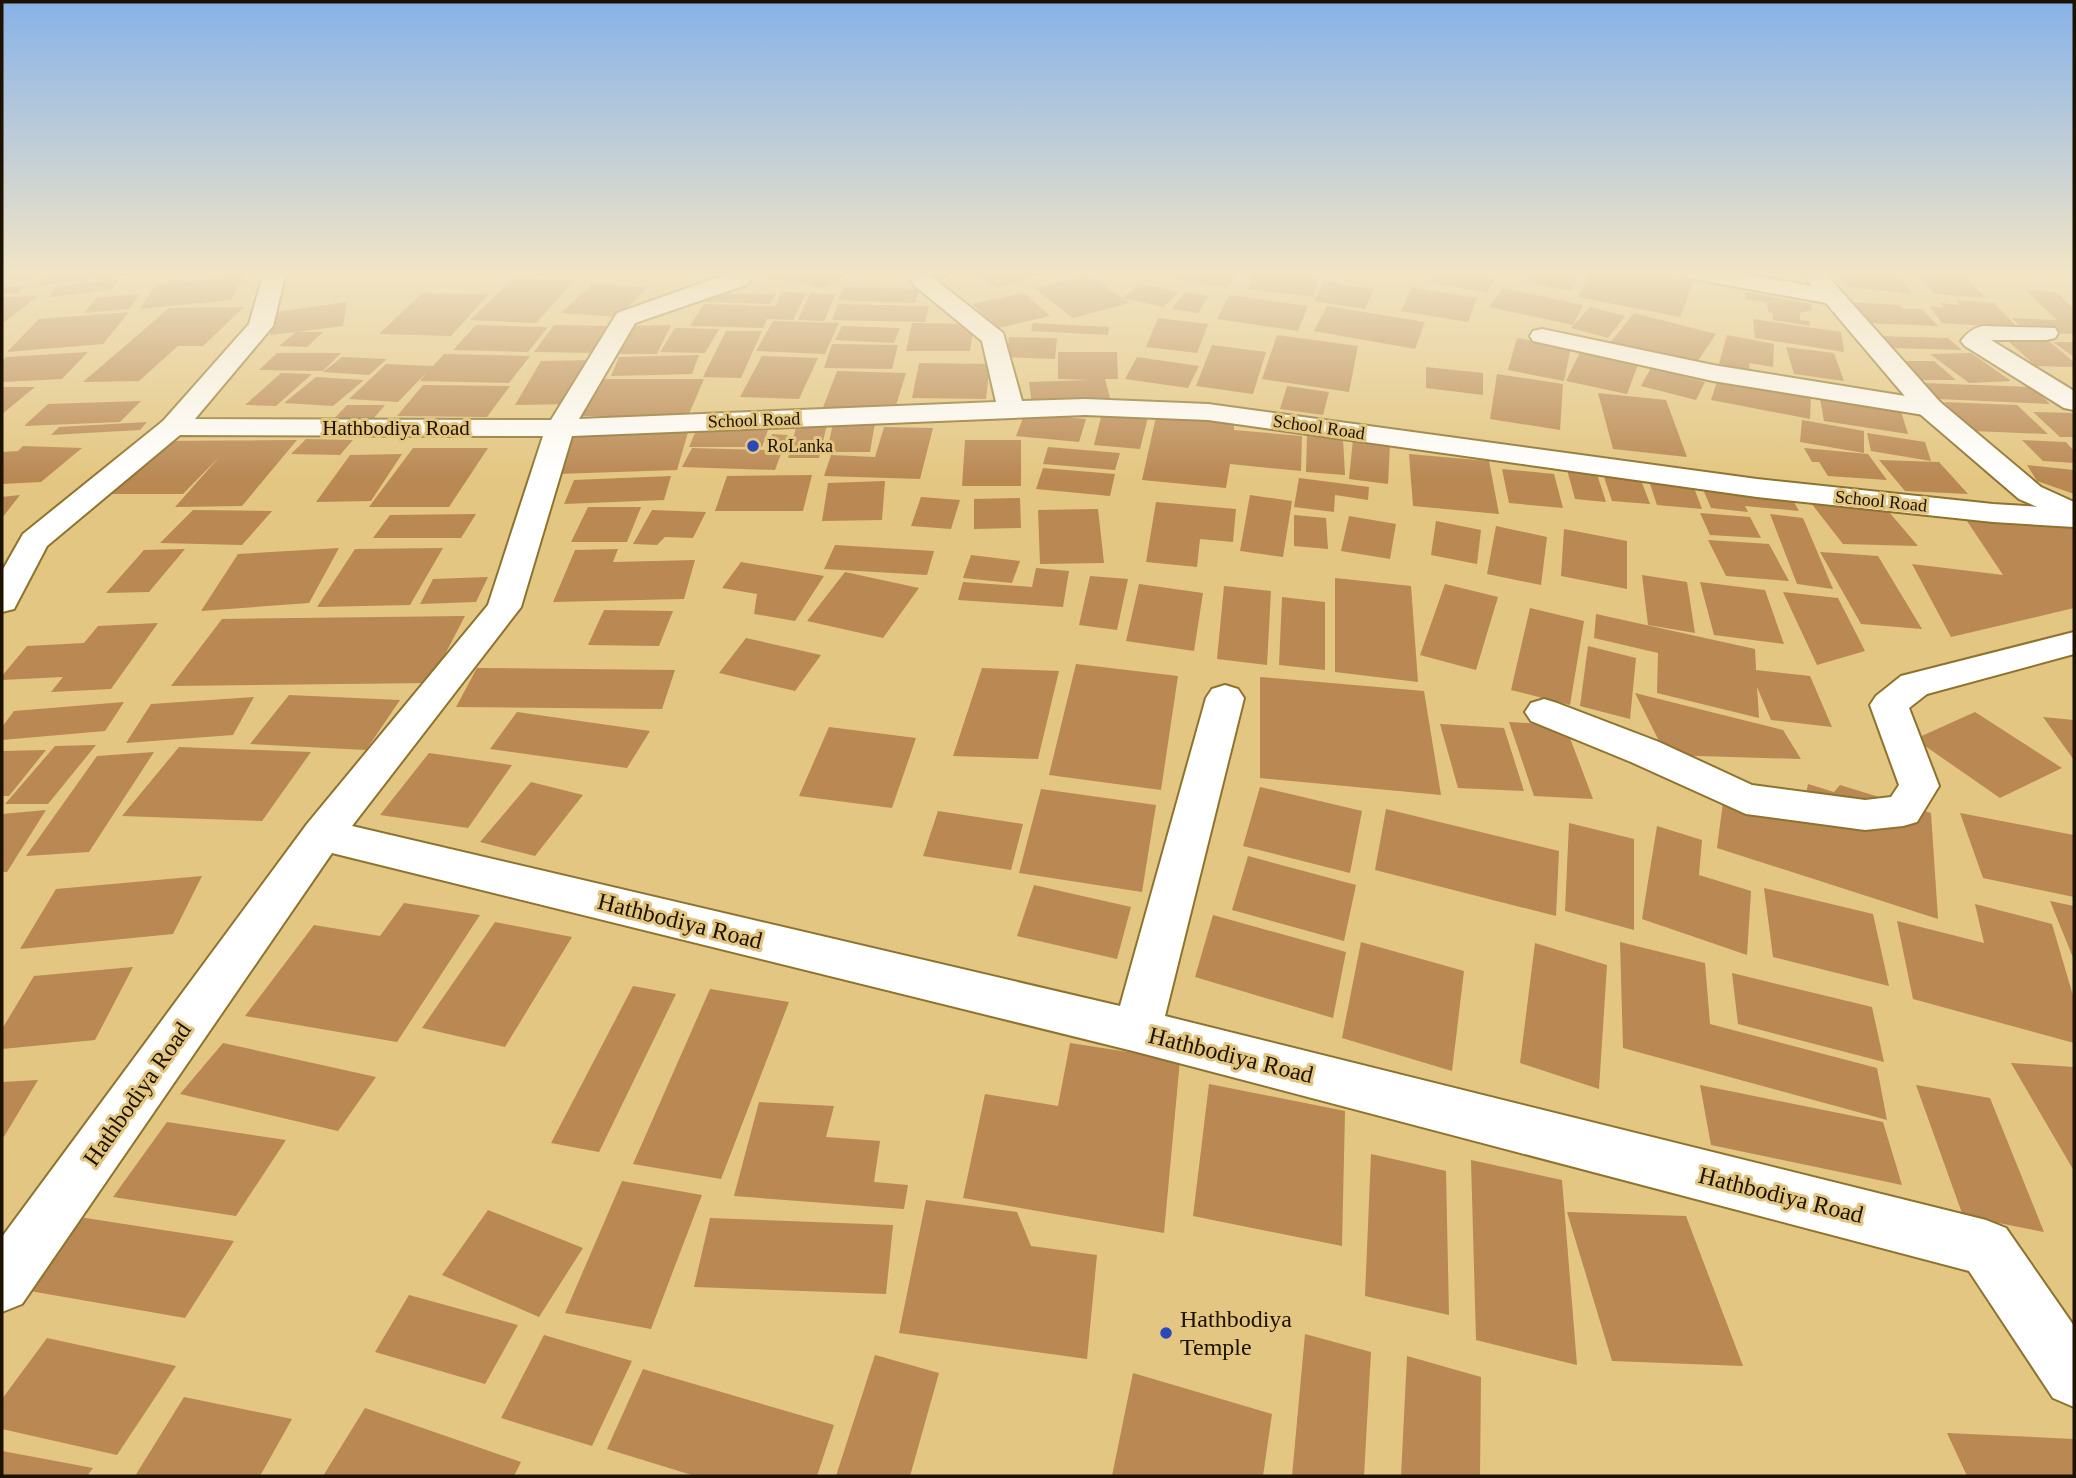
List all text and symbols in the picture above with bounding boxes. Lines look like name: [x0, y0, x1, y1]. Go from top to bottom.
street label: School Road: [707, 408, 801, 432]
street label: School Road: [1272, 411, 1366, 443]
street label: Hathbodiya Road: [322, 416, 470, 440]
place label: RoLanka: [767, 436, 833, 456]
marker: RoLanka: [745, 438, 761, 454]
street label: School Road: [1834, 486, 1928, 516]
street label: Hathbodiya Road: [595, 888, 765, 954]
street label: Hathbodiya Road: [78, 1017, 196, 1171]
street label: Hathbodiya Road: [1146, 1022, 1316, 1088]
street label: Hathbodiya Road: [1696, 1162, 1866, 1228]
place label: Hathbodiya Temple: [1180, 1306, 1292, 1360]
marker: Hathbodiya Temple: [1158, 1325, 1174, 1341]

